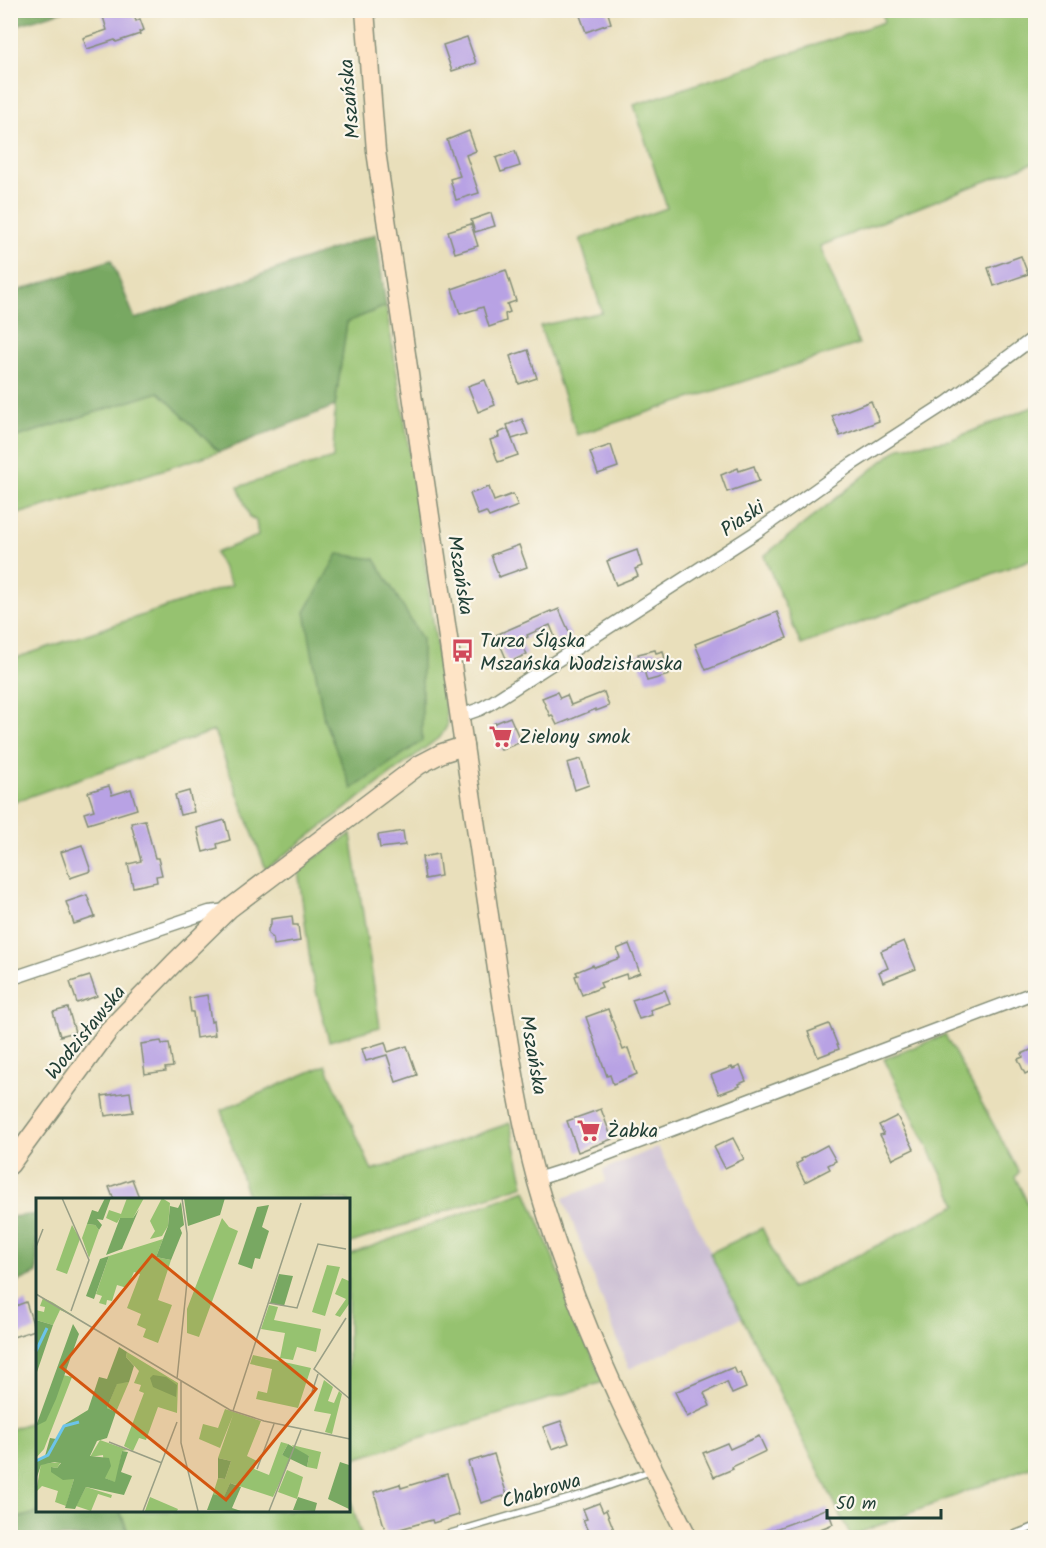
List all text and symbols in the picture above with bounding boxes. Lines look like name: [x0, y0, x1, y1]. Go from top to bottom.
street label: Mszańska: [332, 57, 370, 140]
street label: Piaski: [714, 492, 773, 546]
street label: Mszańska: [437, 533, 481, 618]
place label: Turza Śląska Mszańska Wodzisławska: [480, 626, 683, 681]
bus stop icon: Turza Śląska Mszańska Wodzisławska: [449, 638, 475, 664]
place label: Zielony smok: [519, 722, 631, 754]
supermarket icon: Zielony smok: [488, 723, 514, 749]
street label: Wodzisławska: [38, 979, 135, 1088]
street label: Mszańska: [509, 1013, 555, 1098]
place label: Żabka: [607, 1116, 658, 1148]
supermarket icon: Żabka: [576, 1117, 602, 1143]
inset map: [36, 1198, 350, 1512]
street label: Chabrowa: [498, 1465, 585, 1518]
scale bar: [827, 1482, 941, 1520]
text: 50 m: [836, 1490, 876, 1519]

